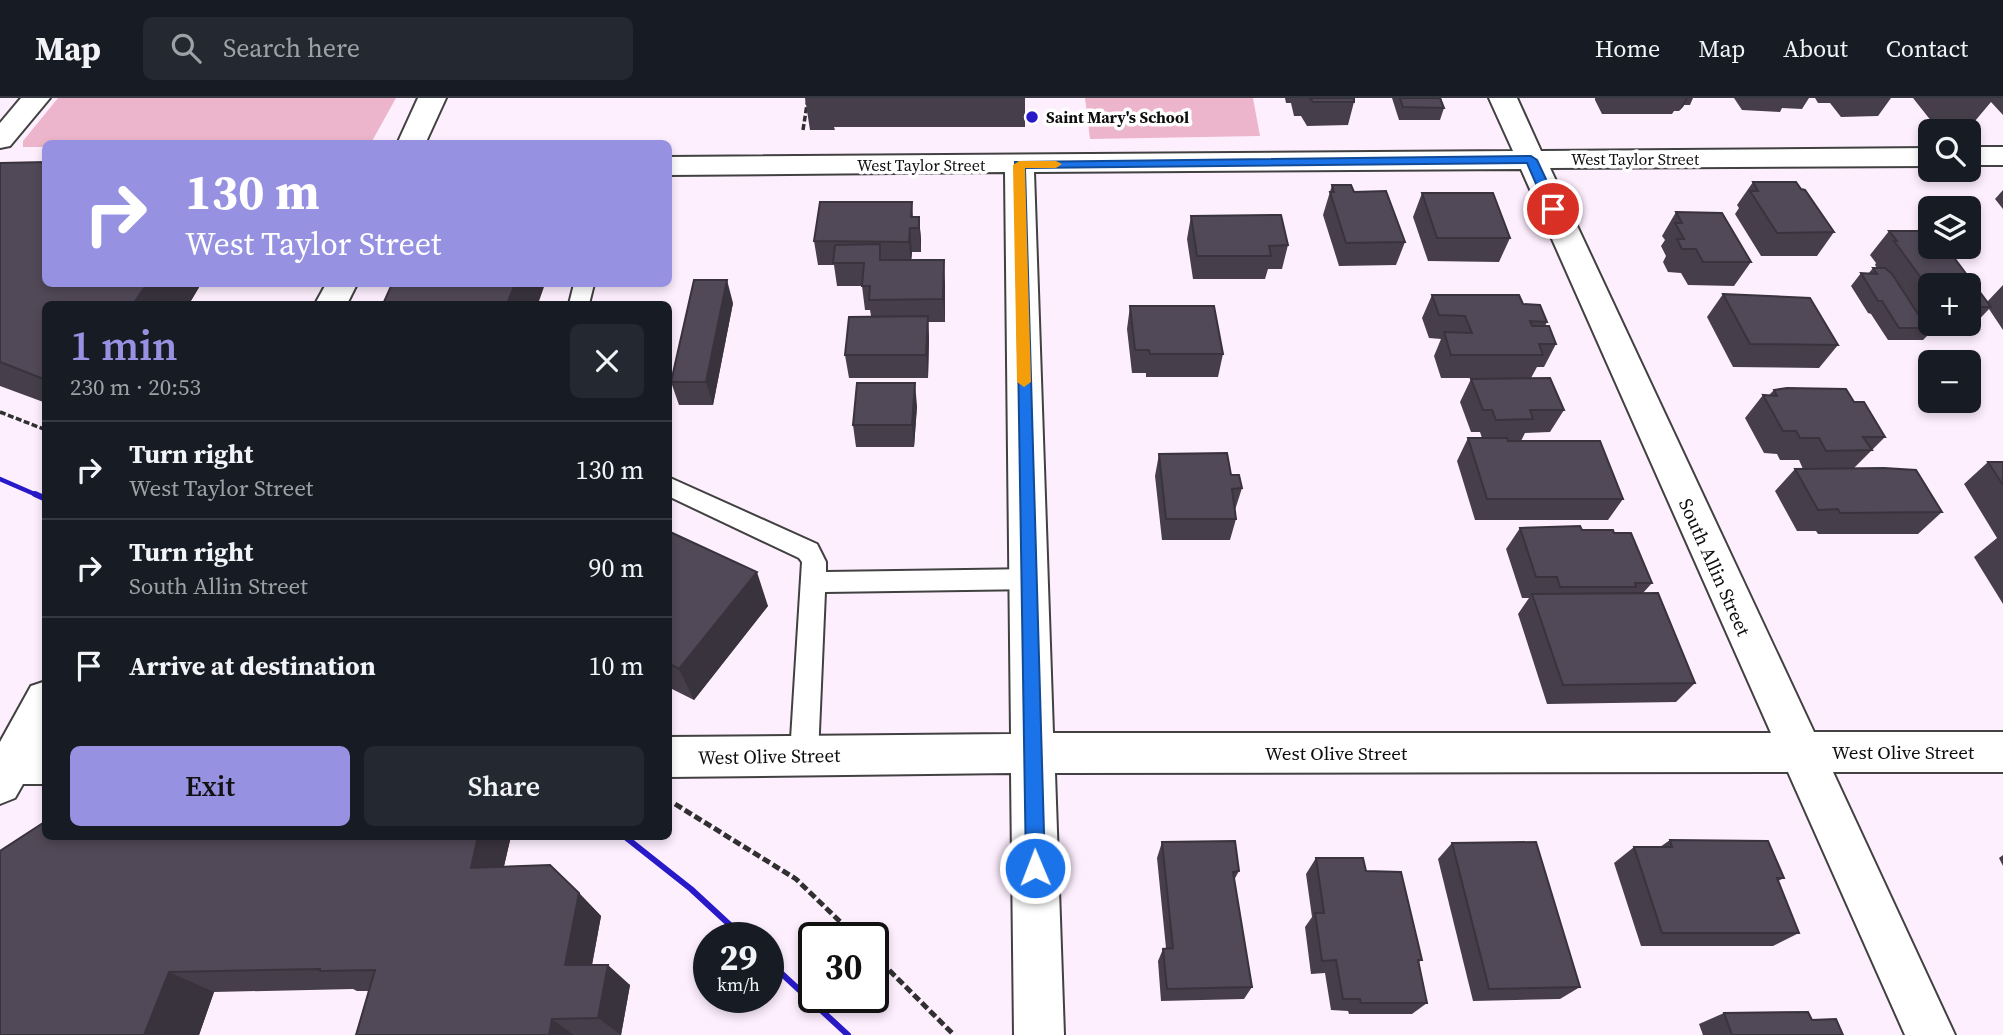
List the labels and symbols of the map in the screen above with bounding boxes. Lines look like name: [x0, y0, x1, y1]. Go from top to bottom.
place label: Saint Mary's School: [1046, 106, 1189, 128]
marker: Saint Mary's School: [1024, 109, 1040, 125]
street label: West Taylor Street: [1571, 148, 1700, 170]
street label: West Taylor Street: [857, 154, 986, 176]
pin: [1523, 179, 1583, 239]
street label: South Allin Street: [1673, 494, 1757, 641]
street label: West Olive Street: [1832, 739, 1975, 765]
street label: West Olive Street: [1265, 740, 1408, 766]
street label: West Olive Street: [698, 742, 841, 770]
position arrow: [998, 831, 1072, 905]
speed limit sign: 30: [798, 922, 889, 1013]

